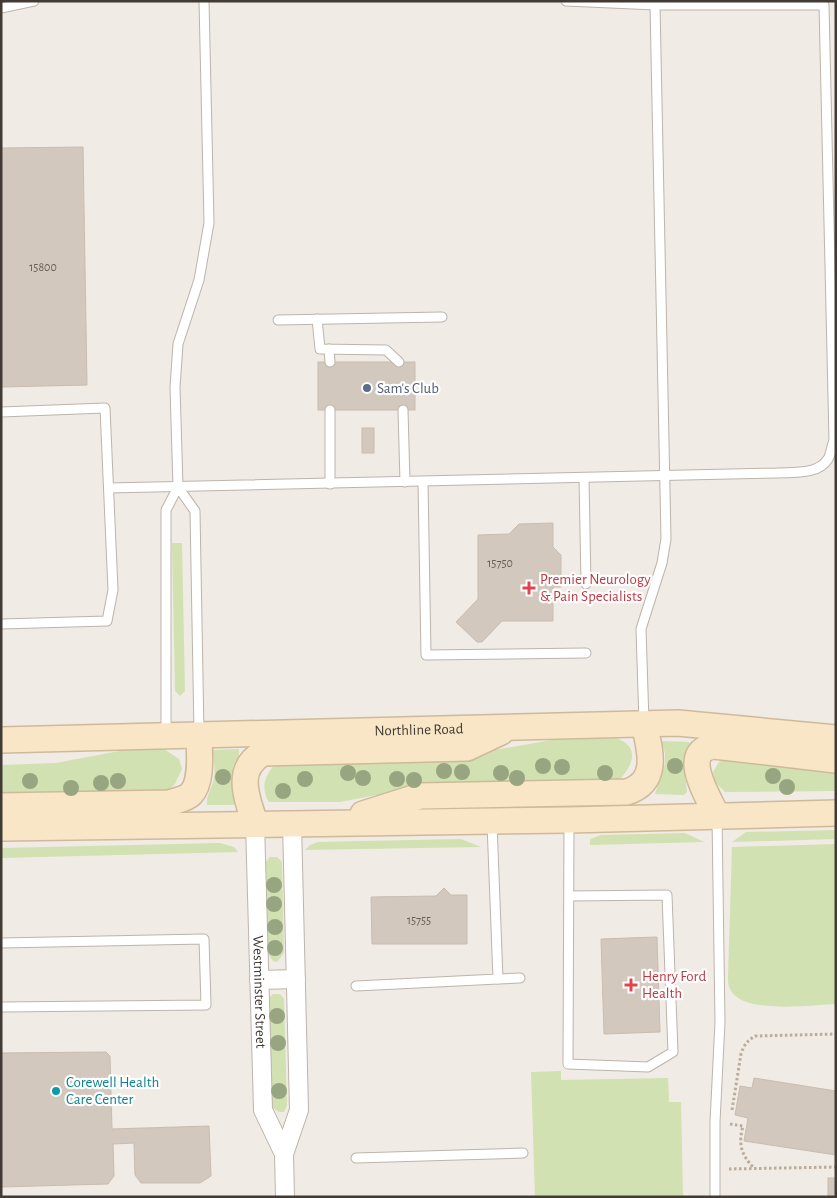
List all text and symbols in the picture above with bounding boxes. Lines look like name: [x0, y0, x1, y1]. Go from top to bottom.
house number: 15800: [29, 261, 57, 273]
place label: Sam's Club: [377, 381, 439, 396]
marker: Sam's Club: [361, 382, 373, 394]
house number: 15750: [487, 557, 513, 569]
place label: Premier Neurology & Pain Specialists: [540, 572, 651, 604]
marker: Premier Neurology & Pain Specialists: [522, 581, 536, 595]
street label: Northline Road: [374, 721, 464, 739]
house number: 15755: [407, 914, 431, 926]
street label: Westminster Street: [250, 935, 268, 1049]
place label: Henry Ford Health: [642, 969, 706, 1001]
marker: Henry Ford Health: [624, 978, 638, 992]
place label: Corewell Health Care Center: [66, 1075, 159, 1107]
marker: Corewell Health Care Center: [50, 1085, 62, 1097]

